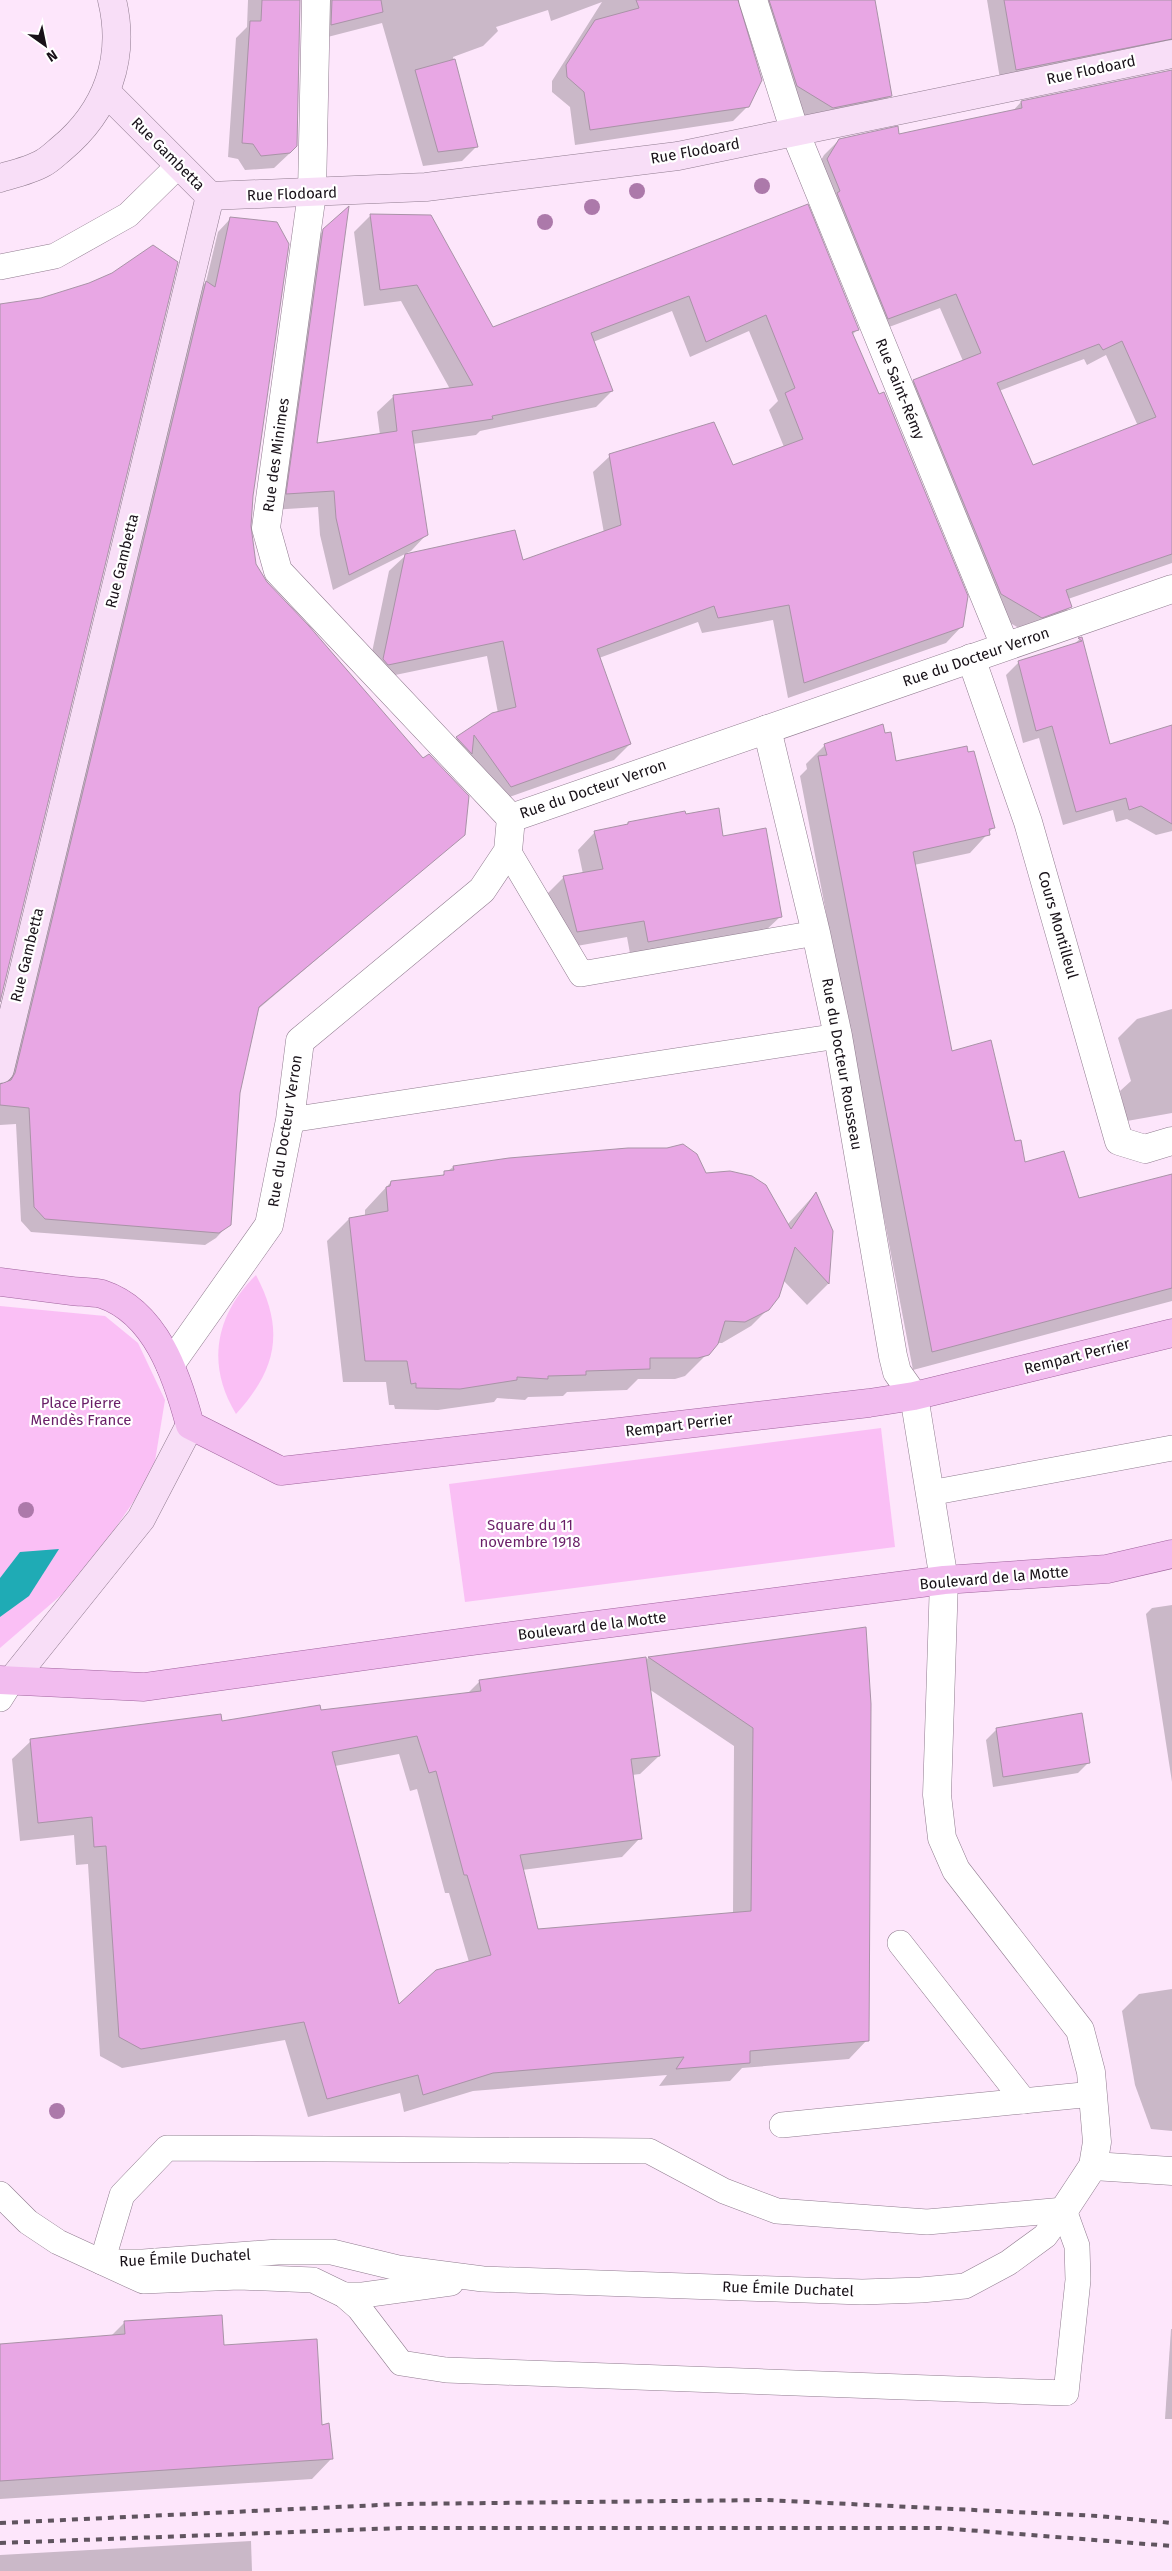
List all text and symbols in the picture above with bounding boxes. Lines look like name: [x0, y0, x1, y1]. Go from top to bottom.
north arrow: [20, 20, 70, 70]
text: N: [43, 46, 60, 65]
street label: Rue Flodoard: [1045, 52, 1137, 88]
street label: Rue Gambetta: [128, 114, 208, 194]
street label: Rue Flodoard: [649, 134, 741, 168]
street label: Rue Flodoard: [247, 183, 337, 205]
street label: Rue Saint-Rémy: [872, 336, 929, 443]
street label: Rue des Minimes: [259, 397, 293, 513]
street label: Rue Gambetta: [102, 512, 142, 610]
street label: Rue du Docteur Verron: [900, 623, 1052, 691]
street label: Rue du Docteur Verron: [517, 755, 669, 823]
street label: Cours Montilleul: [1034, 869, 1082, 981]
street label: Rue Gambetta: [7, 906, 47, 1004]
street label: Rue du Docteur Rousseau: [818, 977, 866, 1151]
street label: Rue du Docteur Verron: [264, 1054, 306, 1208]
street label: Rempart Perrier: [1022, 1334, 1132, 1378]
park label: Place Pierre Mendès France: [31, 1394, 131, 1429]
street label: Rempart Perrier: [624, 1409, 734, 1441]
park label: Square du 11 novembre 1918: [479, 1516, 581, 1551]
street label: Boulevard de la Motte: [919, 1563, 1069, 1593]
street label: Boulevard de la Motte: [517, 1608, 667, 1644]
street label: Rue Émile Duchatel: [119, 2246, 252, 2270]
street label: Rue Émile Duchatel: [722, 2278, 855, 2300]

